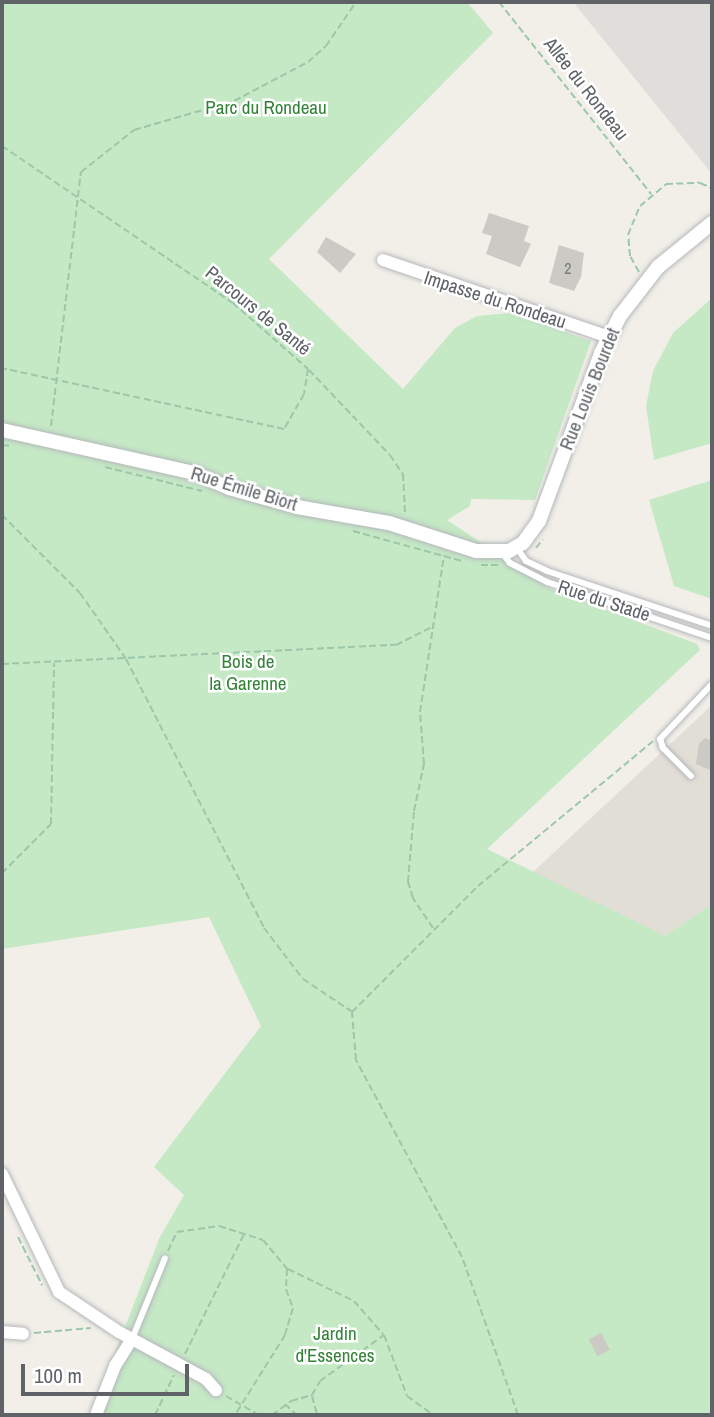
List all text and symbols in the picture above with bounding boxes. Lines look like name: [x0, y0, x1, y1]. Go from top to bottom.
street label: Allée du Rondeau: [539, 33, 633, 145]
park label: Parc du Rondeau: [205, 97, 327, 119]
house number: 2: [564, 258, 572, 278]
street label: Parcours de Santé: [201, 262, 315, 360]
street label: Impasse du Rondeau: [421, 266, 569, 334]
street label: Rue Louis Bourdet: [555, 324, 625, 454]
street label: Rue Émile Biort: [188, 462, 300, 516]
street label: Rue du Stade: [555, 575, 653, 627]
park label: Bois de la Garenne: [209, 651, 287, 695]
park label: Jardin d'Essences: [295, 1323, 375, 1367]
scale bar: [24, 1350, 192, 1394]
text: 100 m: [34, 1361, 82, 1390]

